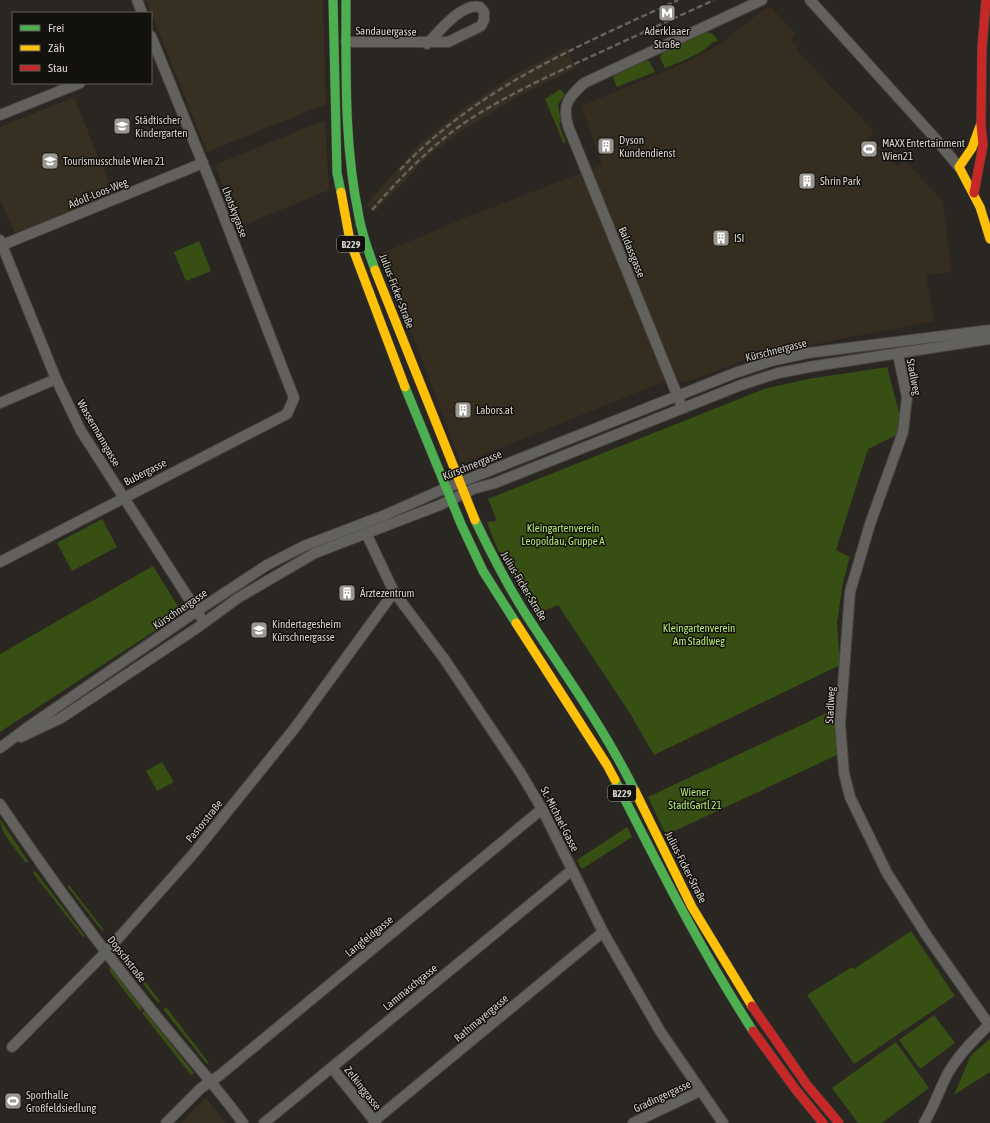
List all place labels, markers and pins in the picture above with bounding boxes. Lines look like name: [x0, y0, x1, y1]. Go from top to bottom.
metro station icon: Aderklaaer Straße: [657, 3, 677, 23]
place label: Aderklaaer Straße: [644, 25, 690, 50]
place label: Städtischer Kindergarten: [135, 114, 188, 139]
school or university icon: Städtischer Kindergarten: [112, 116, 132, 136]
place label: Dyson Kundendienst: [619, 134, 676, 159]
building icon: Dyson Kundendienst: [596, 136, 616, 156]
place label: MAXX Entertainment Wien21: [882, 137, 965, 162]
sports icon: MAXX Entertainment Wien21: [859, 139, 879, 159]
school or university icon: Tourismusschule Wien 21: [40, 151, 60, 171]
place label: Tourismusschule Wien 21: [63, 155, 165, 167]
building icon: Shrin Park: [797, 171, 817, 191]
place label: Shrin Park: [820, 175, 861, 187]
building icon: ISI: [711, 228, 731, 248]
place label: ISI: [734, 232, 744, 244]
building icon: Labors.at: [453, 400, 473, 420]
place label: Labors.at: [476, 404, 513, 416]
building icon: Ärztezentrum: [337, 583, 357, 603]
place label: Ärztezentrum: [360, 587, 415, 599]
place label: Kindertagesheim Kürschnergasse: [272, 618, 341, 643]
school or university icon: Kindertagesheim Kürschnergasse: [249, 620, 269, 640]
place label: Sporthalle Großfeldsiedlung: [26, 1089, 97, 1114]
sports icon: Sporthalle Großfeldsiedlung: [3, 1091, 23, 1111]

